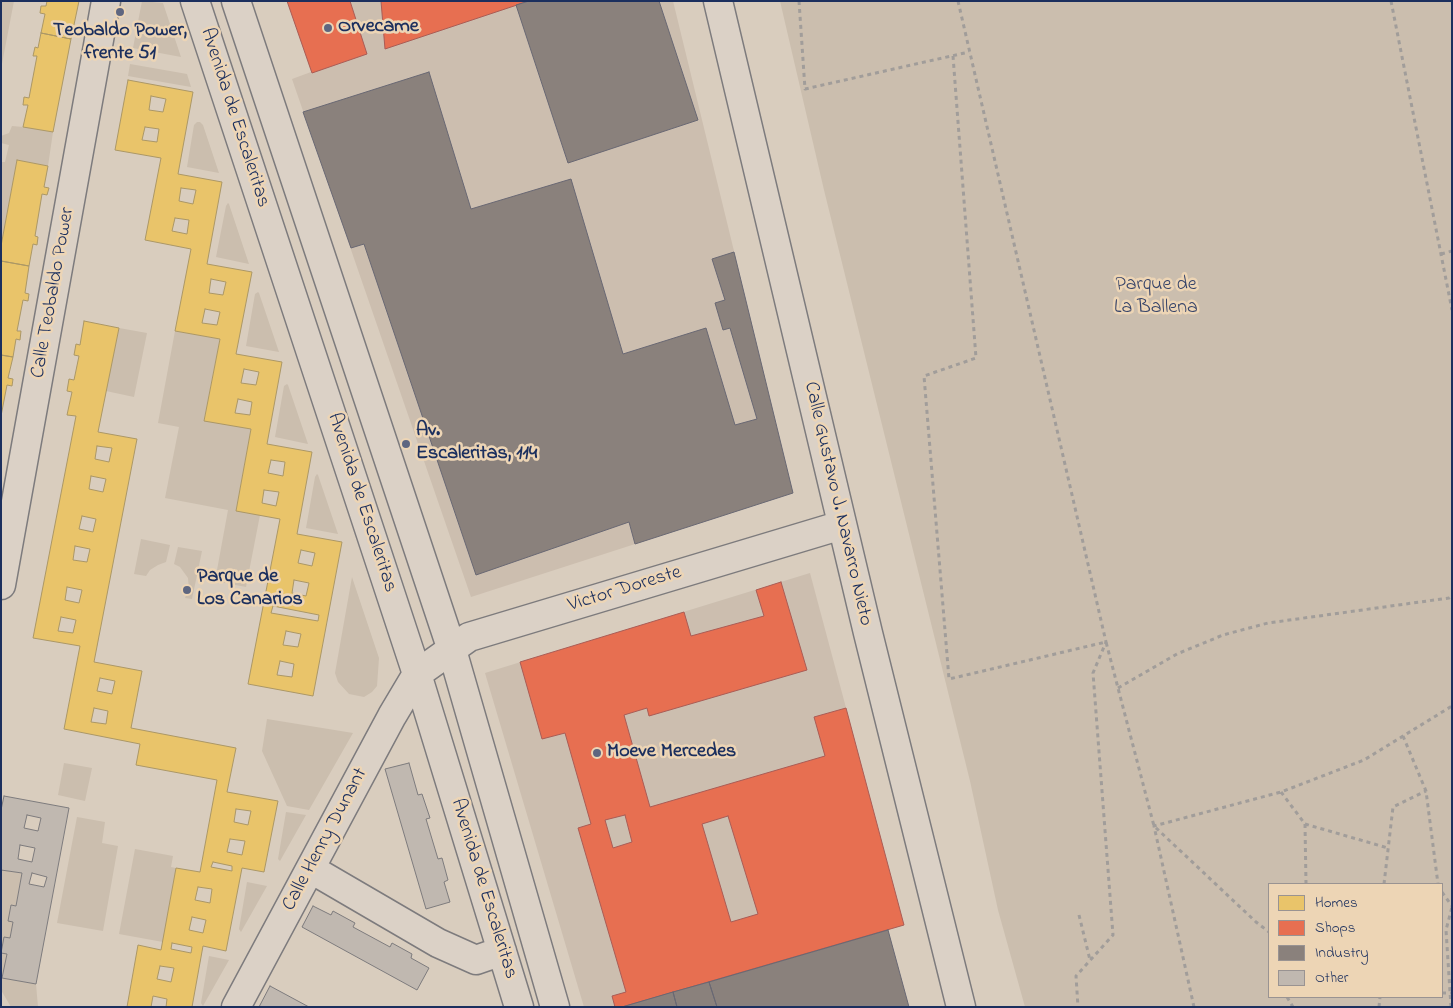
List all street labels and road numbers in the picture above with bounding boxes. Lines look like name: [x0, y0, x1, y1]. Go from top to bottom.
street label: Avenida de Escaleritas: [194, 25, 274, 211]
street label: Calle Teobaldo Power: [27, 206, 81, 380]
street label: Calle Gustavo J. Navarro Nieto: [797, 380, 877, 628]
street label: Avenida de Escaleritas: [321, 410, 401, 596]
street label: Victor Doreste: [565, 561, 685, 619]
street label: Calle Henry Dunant: [278, 764, 374, 916]
street label: Avenida de Escaleritas: [444, 796, 522, 982]

